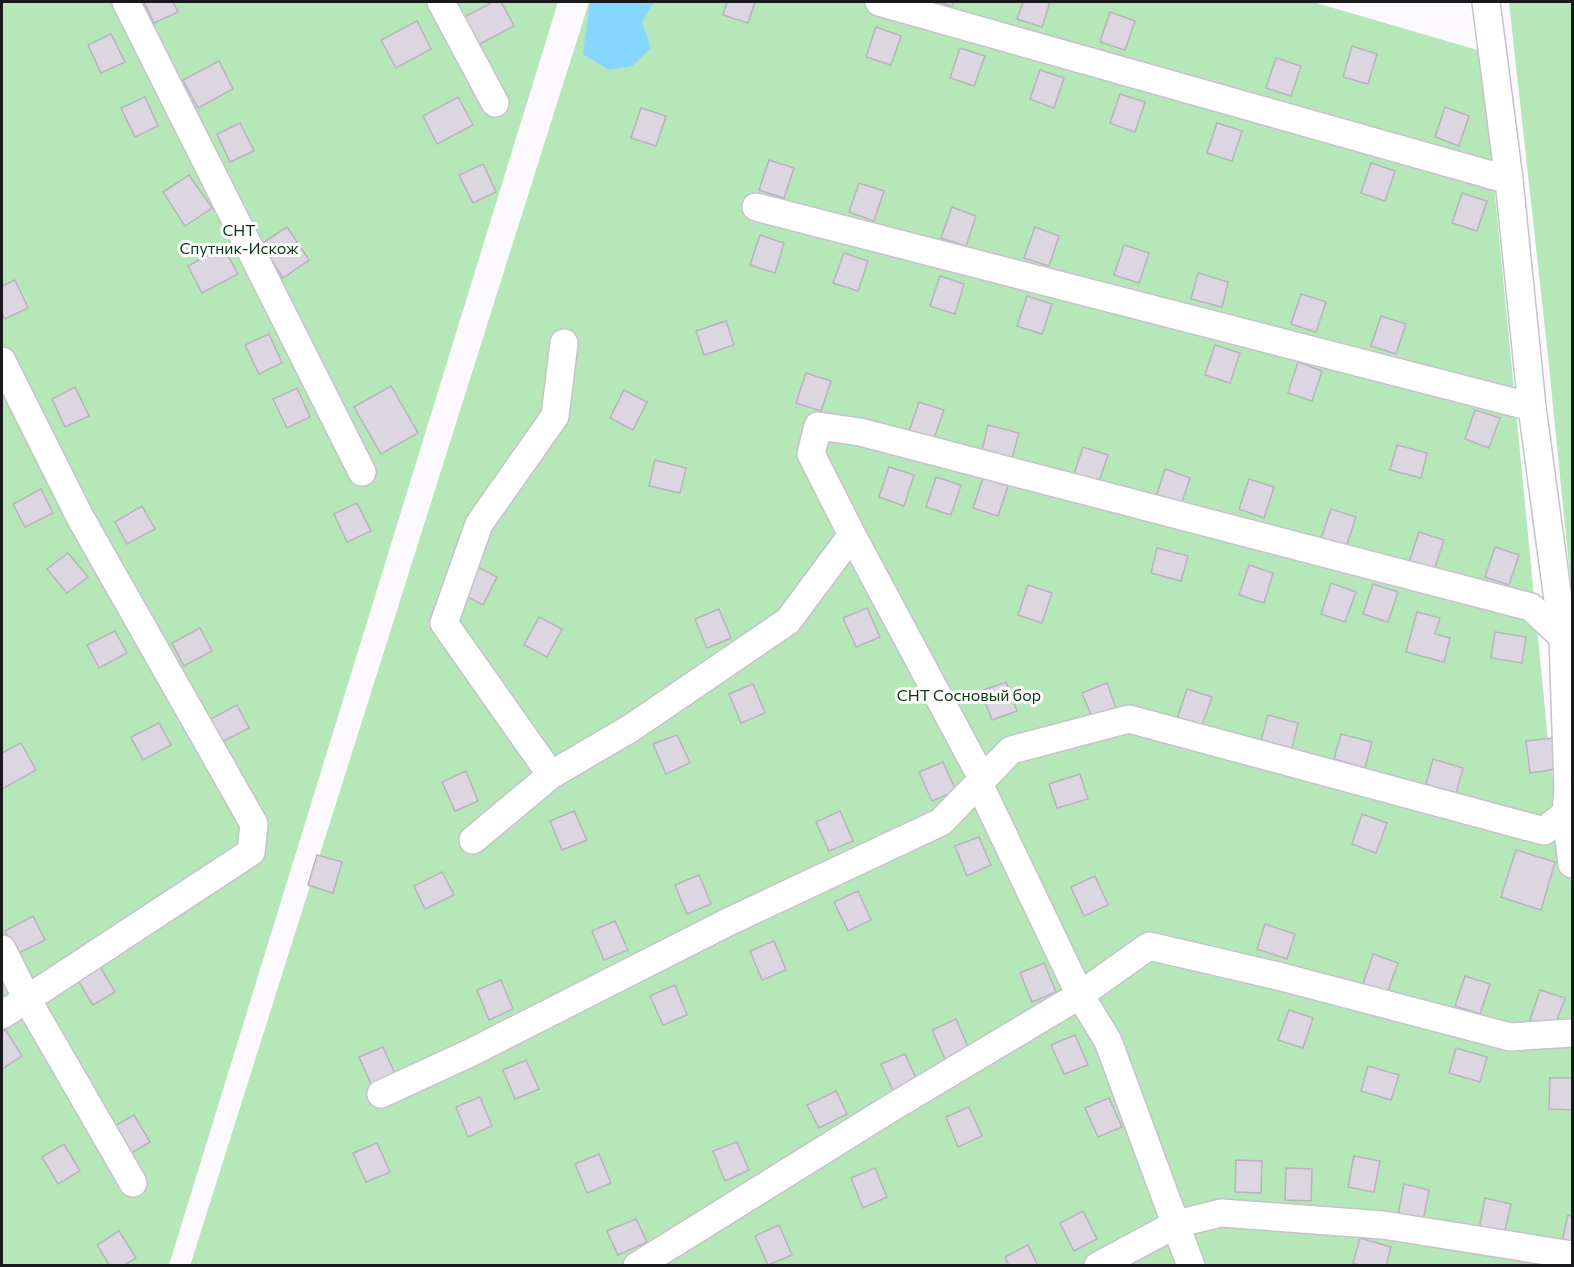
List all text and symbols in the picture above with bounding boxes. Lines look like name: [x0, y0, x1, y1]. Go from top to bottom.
park label: СНТ Спутник-Искож: [179, 220, 299, 257]
park label: СНТ Сосновый бор: [897, 685, 1041, 704]

